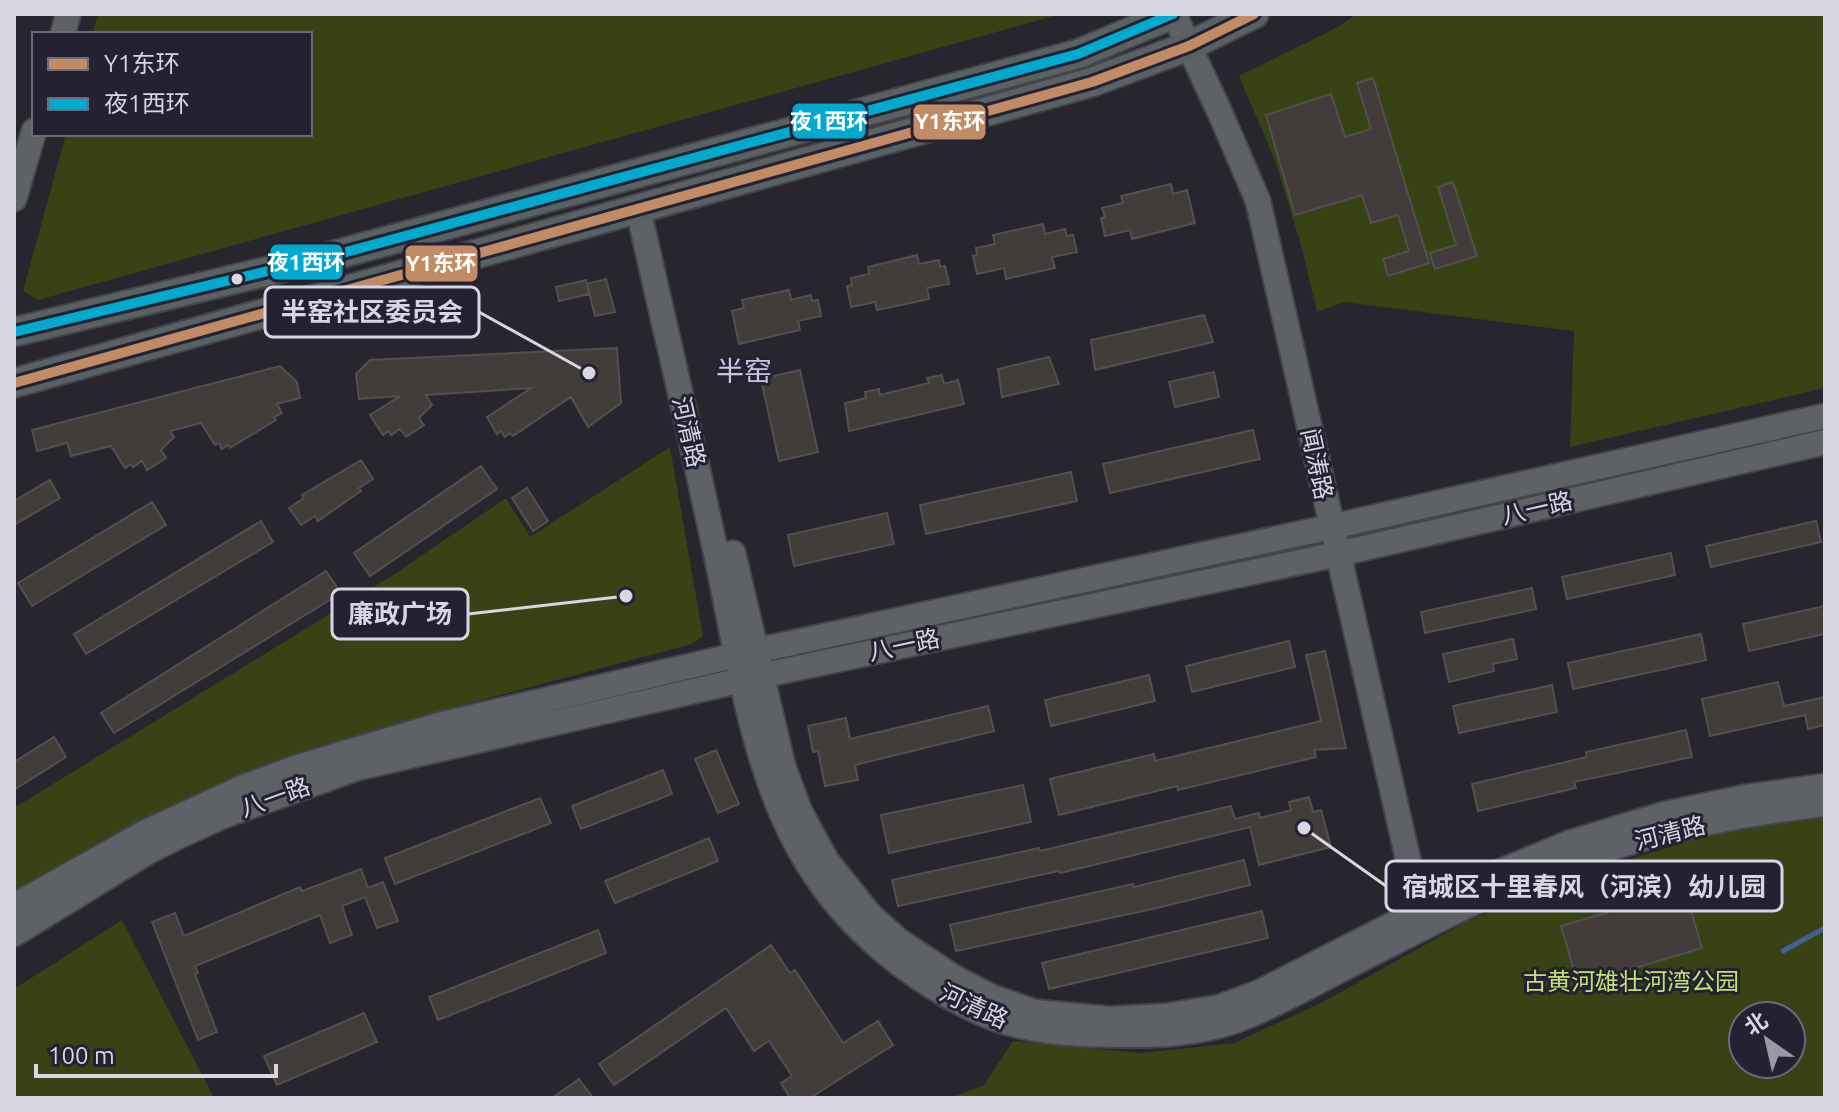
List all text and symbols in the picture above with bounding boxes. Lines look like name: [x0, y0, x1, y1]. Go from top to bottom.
legend: [32, 32, 312, 136]
text: Y1东环: [104, 50, 179, 77]
text: 夜1西环: [104, 90, 190, 117]
line badge: 夜1西环: [791, 102, 867, 140]
line badge: Y1东环: [912, 103, 987, 141]
text: 夜1西环: [790, 108, 868, 133]
text: Y1东环: [915, 108, 985, 133]
line badge: 夜1西环: [269, 243, 344, 281]
line badge: Y1东环: [404, 244, 479, 283]
text: 夜1西环: [267, 249, 345, 274]
text: Y1东环: [406, 250, 476, 275]
unlabelled marker: [229, 271, 245, 287]
callout: 半窑社区委员会: [265, 287, 479, 337]
text: 半窑社区委员会: [281, 297, 463, 326]
district label: 半窑: [716, 355, 772, 386]
street label: 河清路: [668, 394, 710, 470]
street label: 闻涛路: [1296, 426, 1338, 502]
street label: 八一路: [1499, 487, 1575, 529]
callout: 廉政广场: [332, 589, 468, 639]
text: 廉政广场: [348, 599, 452, 628]
street label: 八一路: [866, 624, 942, 666]
street label: 八一路: [237, 772, 313, 822]
street label: 河清路: [1632, 811, 1708, 855]
callout: 宿城区十里春风（河滨）幼儿园: [1386, 861, 1782, 911]
text: 宿城区十里春风（河滨）幼儿园: [1402, 872, 1766, 901]
park label: 古黄河雄壮河湾公园: [1523, 968, 1739, 995]
street label: 河清路: [936, 979, 1012, 1033]
north arrow: [1727, 1000, 1807, 1080]
text: 北: [1739, 1006, 1772, 1040]
scale bar: [36, 1028, 276, 1078]
text: 100 m: [48, 1042, 115, 1069]

